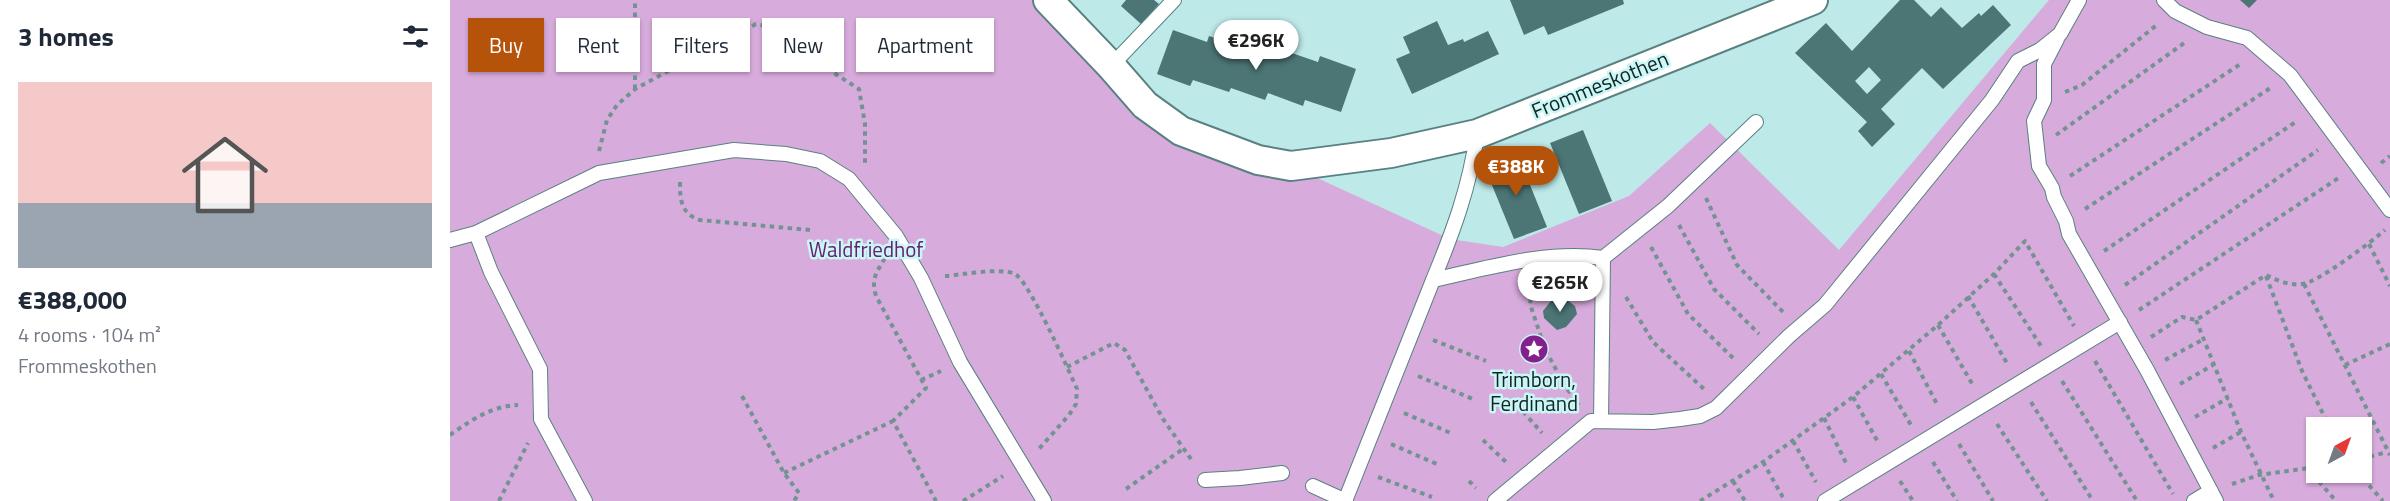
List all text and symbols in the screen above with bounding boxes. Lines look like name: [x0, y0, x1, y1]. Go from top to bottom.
text: 3 homes: [18, 17, 114, 56]
chip: Buy: [468, 18, 544, 72]
chip: Rent: [556, 18, 640, 72]
chip: Filters: [652, 18, 750, 72]
chip: New: [762, 18, 844, 72]
chip: Apartment: [856, 18, 994, 72]
icon: filters: [399, 20, 432, 53]
pin: €296K: [1214, 20, 1298, 71]
text: €296K: [1228, 24, 1284, 55]
street label: Frommeskothen: [1526, 42, 1673, 126]
icon: home: [171, 121, 279, 229]
pin: €388K: [1474, 146, 1558, 197]
text: €388K: [1488, 150, 1544, 181]
park label: Waldfriedhof: [809, 233, 923, 265]
pin: €265K: [1518, 262, 1602, 313]
text: €265K: [1532, 266, 1588, 297]
text: €388,000: [18, 280, 127, 319]
text: 4 rooms · 104 m²: [18, 319, 161, 350]
place icon: Trimborn, Ferdinand: [1518, 333, 1550, 365]
text: Frommeskothen: [18, 350, 157, 381]
place label: Trimborn, Ferdinand: [1490, 363, 1578, 419]
north arrow: [2306, 417, 2372, 483]
map controls: [2306, 417, 2372, 483]

